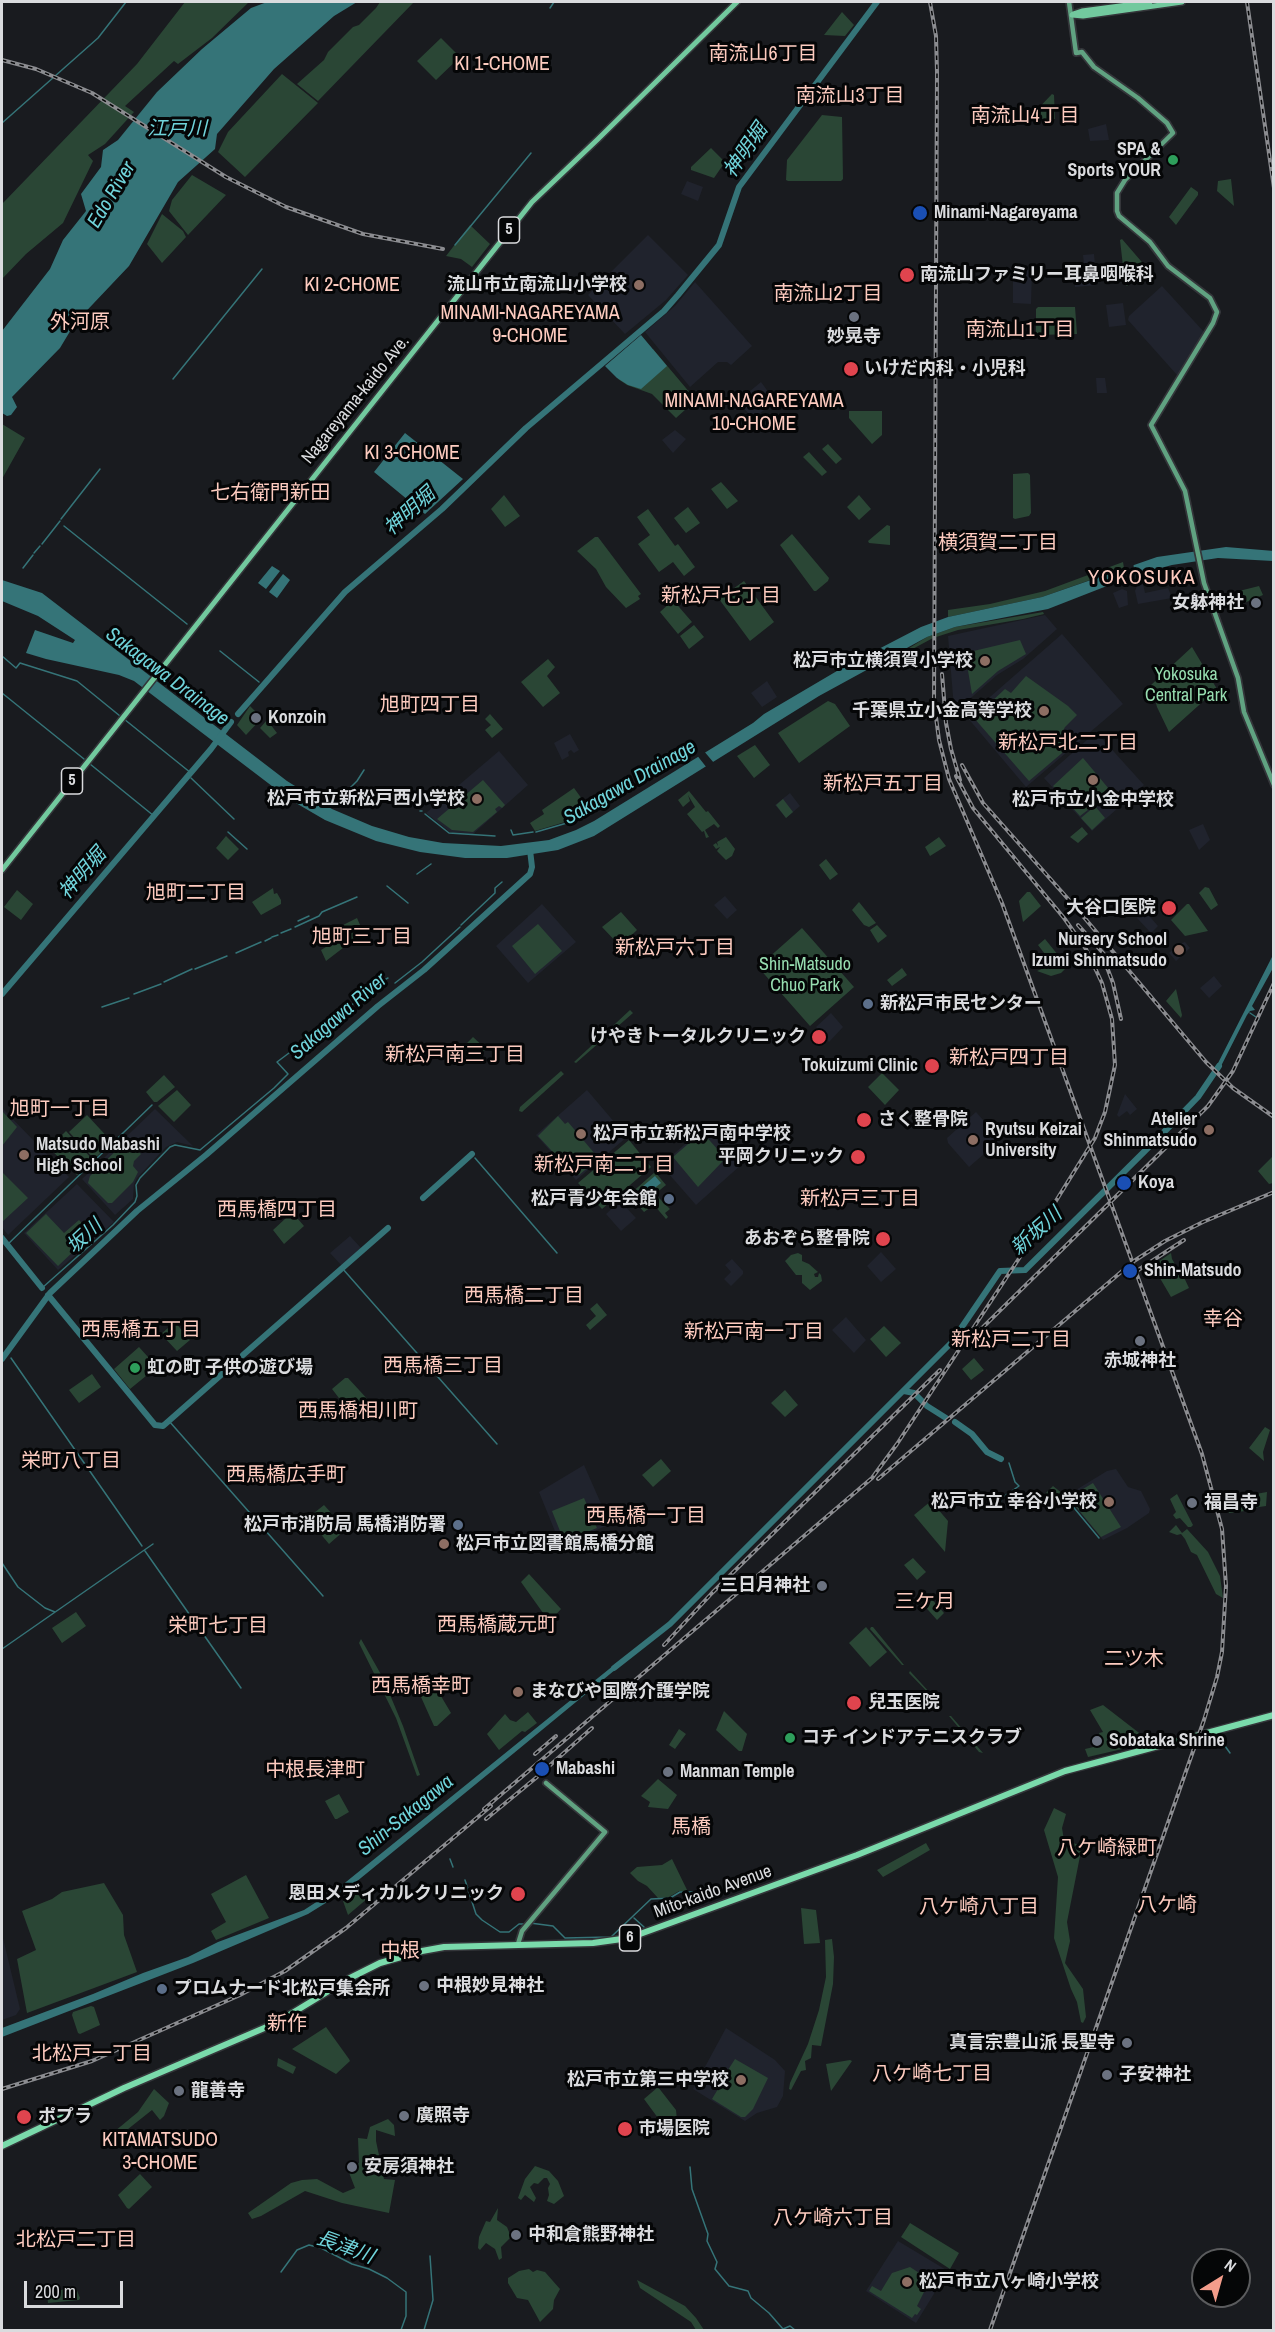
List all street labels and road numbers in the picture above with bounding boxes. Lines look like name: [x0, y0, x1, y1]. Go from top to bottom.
road number: 5: [498, 217, 520, 243]
street label: Nagareyama-kaido Ave.: [298, 331, 414, 469]
road number: 5: [62, 768, 82, 794]
street label: Mito-kaido Avenue: [651, 1861, 775, 1923]
road number: 6: [620, 1925, 640, 1951]

